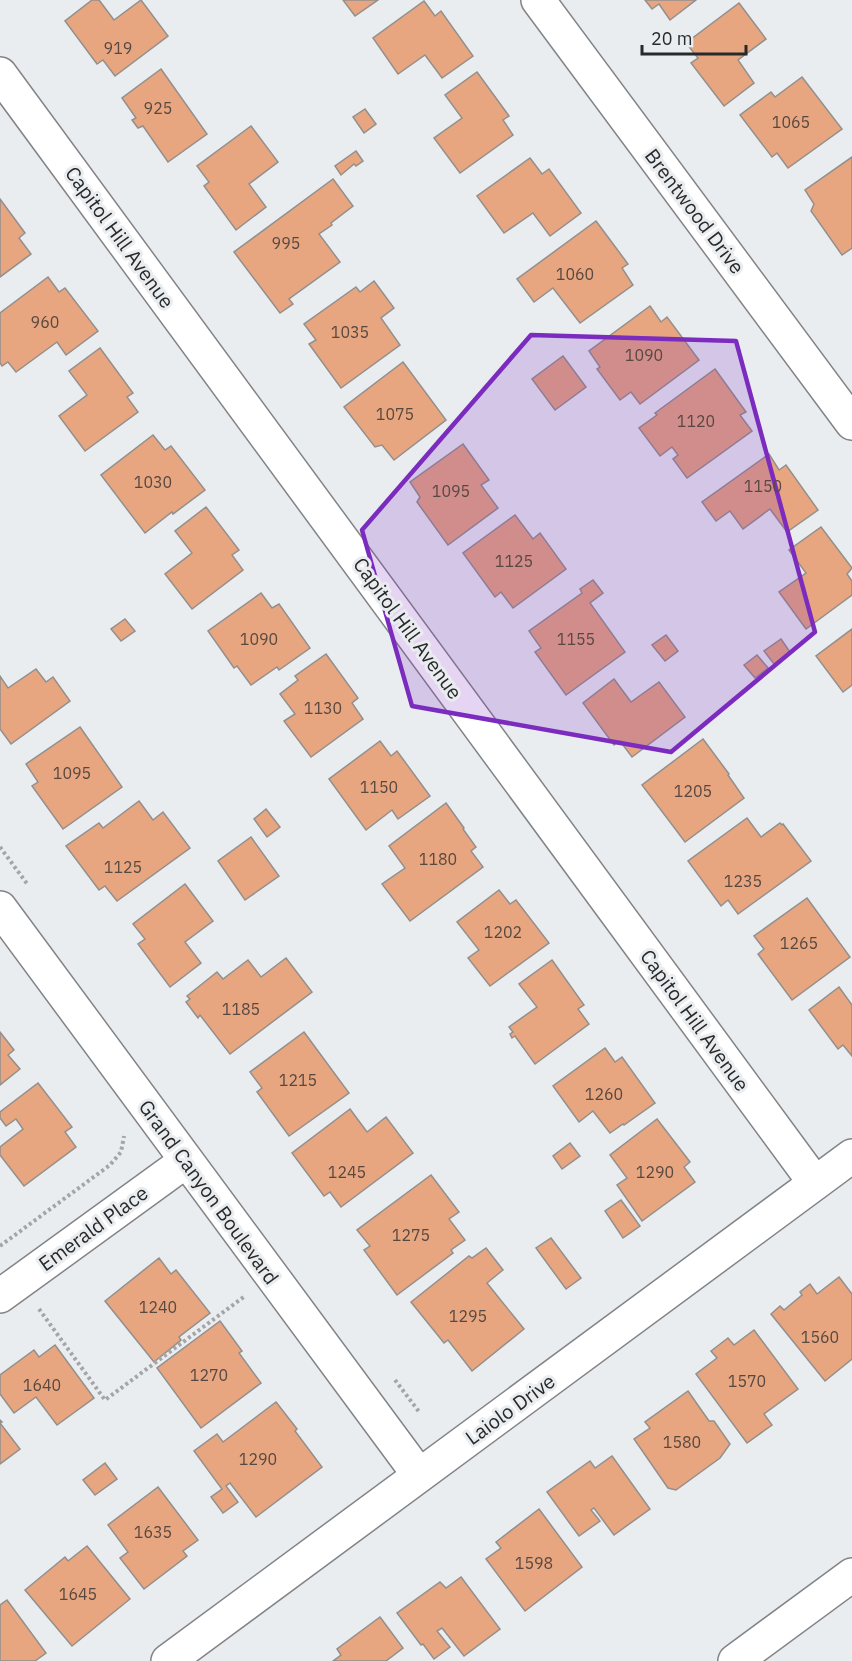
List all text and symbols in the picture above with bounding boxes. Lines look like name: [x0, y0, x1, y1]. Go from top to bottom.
scale bar: [642, 18, 746, 56]
text: 20 m: [651, 27, 693, 50]
house number: 919: [104, 38, 132, 58]
house number: 925: [144, 98, 172, 118]
house number: 1065: [772, 112, 810, 132]
street label: Brentwood Drive: [639, 143, 751, 279]
street label: Capitol Hill Avenue: [59, 161, 181, 313]
house number: 995: [272, 233, 300, 253]
house number: 1060: [556, 264, 594, 284]
house number: 960: [31, 312, 59, 332]
house number: 1035: [331, 322, 369, 342]
house number: 1090: [625, 345, 663, 365]
house number: 1075: [376, 404, 414, 424]
house number: 1120: [677, 411, 715, 431]
house number: 1030: [134, 472, 172, 492]
house number: 1150: [744, 476, 782, 496]
house number: 1095: [432, 481, 470, 501]
house number: 1125: [495, 551, 533, 571]
street label: Capitol Hill Avenue: [347, 552, 469, 704]
house number: 1090: [240, 629, 278, 649]
house number: 1155: [557, 629, 595, 649]
house number: 1130: [304, 698, 342, 718]
house number: 1095: [53, 763, 91, 783]
house number: 1150: [360, 777, 398, 797]
house number: 1205: [674, 781, 712, 801]
house number: 1180: [419, 849, 457, 869]
house number: 1125: [104, 857, 142, 877]
house number: 1235: [724, 871, 762, 891]
house number: 1202: [484, 922, 522, 942]
house number: 1265: [780, 933, 818, 953]
street label: Capitol Hill Avenue: [634, 944, 756, 1096]
house number: 1185: [222, 999, 260, 1019]
house number: 1215: [279, 1070, 317, 1090]
house number: 1260: [585, 1084, 623, 1104]
street label: Grand Canyon Boulevard: [133, 1094, 285, 1290]
house number: 1245: [328, 1162, 366, 1182]
house number: 1290: [636, 1162, 674, 1182]
street label: Emerald Place: [33, 1179, 153, 1277]
house number: 1275: [392, 1225, 430, 1245]
house number: 1240: [139, 1297, 177, 1317]
house number: 1295: [449, 1306, 487, 1326]
house number: 1560: [801, 1327, 839, 1347]
house number: 1270: [190, 1365, 228, 1385]
street label: Laiolo Drive: [460, 1367, 560, 1451]
house number: 1570: [728, 1371, 766, 1391]
house number: 1640: [23, 1375, 61, 1395]
house number: 1580: [663, 1432, 701, 1452]
house number: 1290: [239, 1449, 277, 1469]
house number: 1635: [134, 1522, 172, 1542]
house number: 1598: [515, 1553, 553, 1573]
house number: 1645: [59, 1584, 97, 1604]

